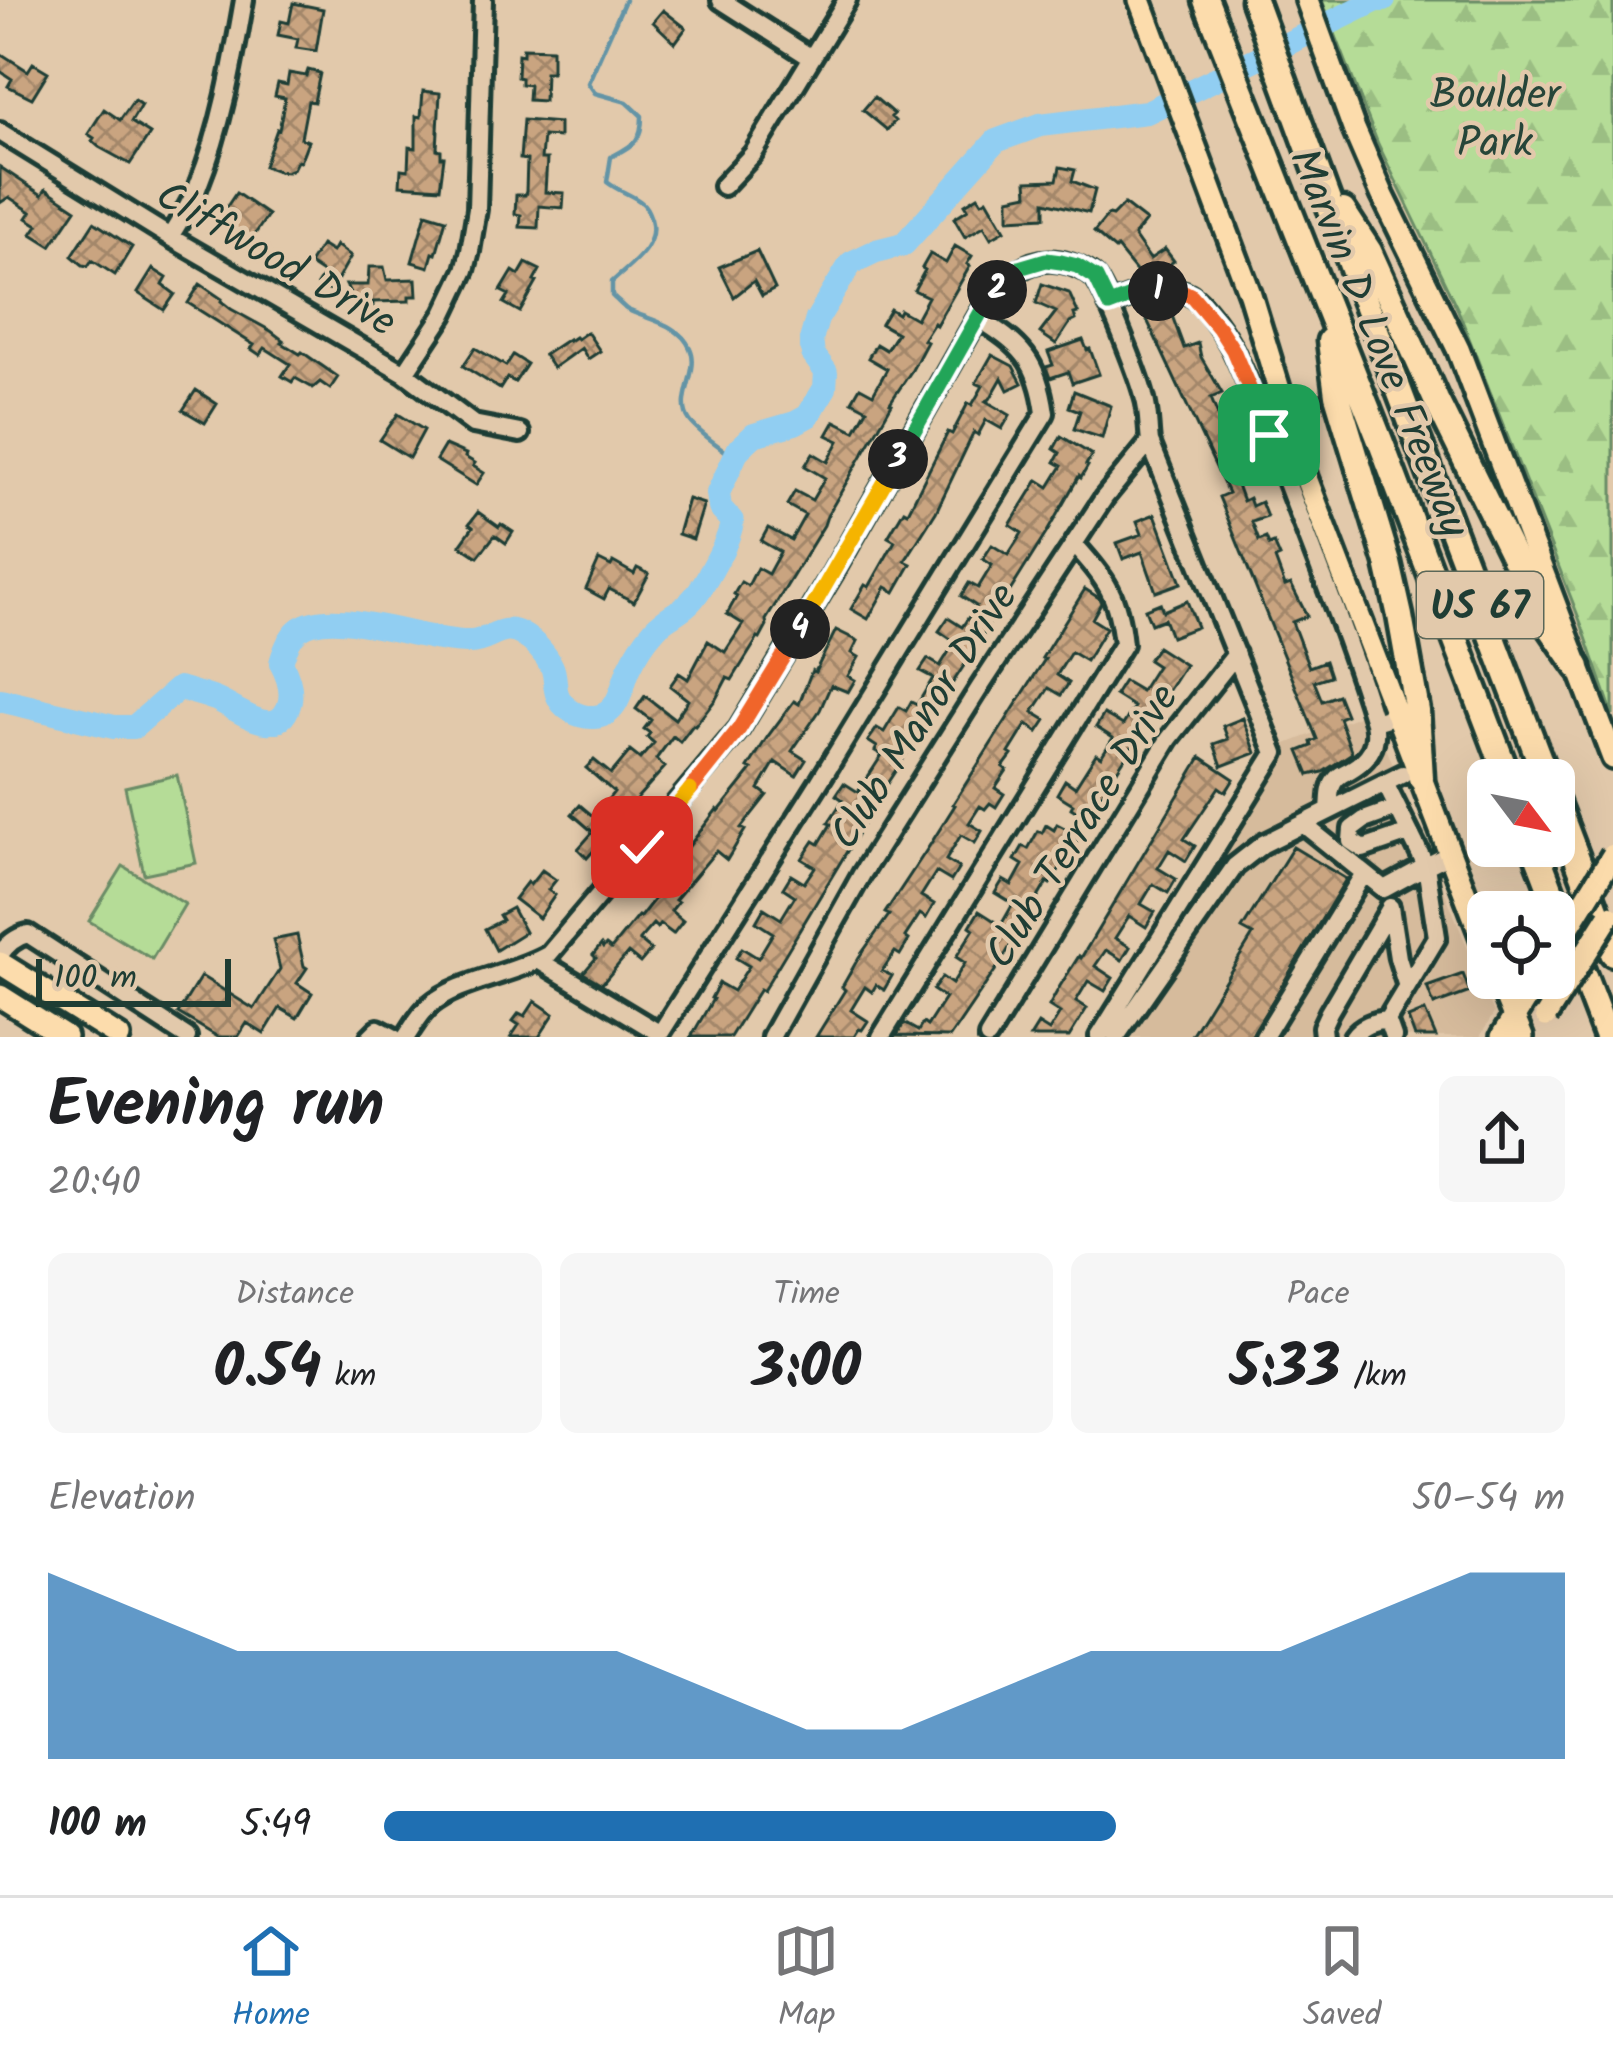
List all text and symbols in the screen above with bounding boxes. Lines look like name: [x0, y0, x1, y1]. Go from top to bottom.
park label: Boulder Park: [1430, 63, 1562, 178]
street label: Marvin D Love Freeway: [1269, 139, 1487, 548]
street label: Cliffwood Drive: [142, 164, 408, 356]
pin: 2: [967, 260, 1027, 320]
pin: 1: [1128, 261, 1188, 321]
text: 2: [987, 263, 1007, 316]
text: 1: [1153, 264, 1163, 317]
pin: [1218, 384, 1320, 486]
icon: arrive: [1236, 402, 1302, 468]
pin: 3: [868, 429, 928, 489]
text: 3: [889, 432, 907, 485]
street label: Club Manor Drive: [813, 570, 1037, 864]
road number: US 67: [1417, 572, 1543, 638]
pin: 4: [770, 599, 830, 659]
text: 4: [791, 602, 809, 655]
street label: Club Terrace Drive: [968, 671, 1198, 983]
north arrow: [1467, 759, 1575, 867]
map controls: [1467, 759, 1575, 999]
pin: [591, 796, 693, 898]
icon: check: [609, 814, 675, 880]
button: locate: [1467, 891, 1575, 999]
scale bar: [36, 953, 231, 1006]
text: 100 m: [54, 953, 137, 1006]
text: Evening run: [48, 1055, 384, 1160]
button: share: [1439, 1076, 1565, 1202]
text: 20:40: [48, 1153, 141, 1215]
text: Distance: [236, 1269, 354, 1322]
text: Time: [773, 1269, 840, 1322]
text: Pace: [1287, 1269, 1350, 1322]
text: 0.54: [213, 1322, 321, 1418]
text: 3:00: [752, 1322, 861, 1418]
text: 5:33: [1229, 1322, 1340, 1418]
text: km: [321, 1351, 376, 1404]
text: /km: [1340, 1351, 1407, 1404]
text: Elevation: [48, 1469, 196, 1531]
text: 50–54 m: [1412, 1469, 1565, 1531]
text: 100 m: [48, 1795, 147, 1857]
text: 5:49: [240, 1795, 311, 1857]
tab: Home: [232, 1918, 310, 2043]
tab: Map: [773, 1918, 839, 2043]
tab: Saved: [1303, 1918, 1381, 2043]

